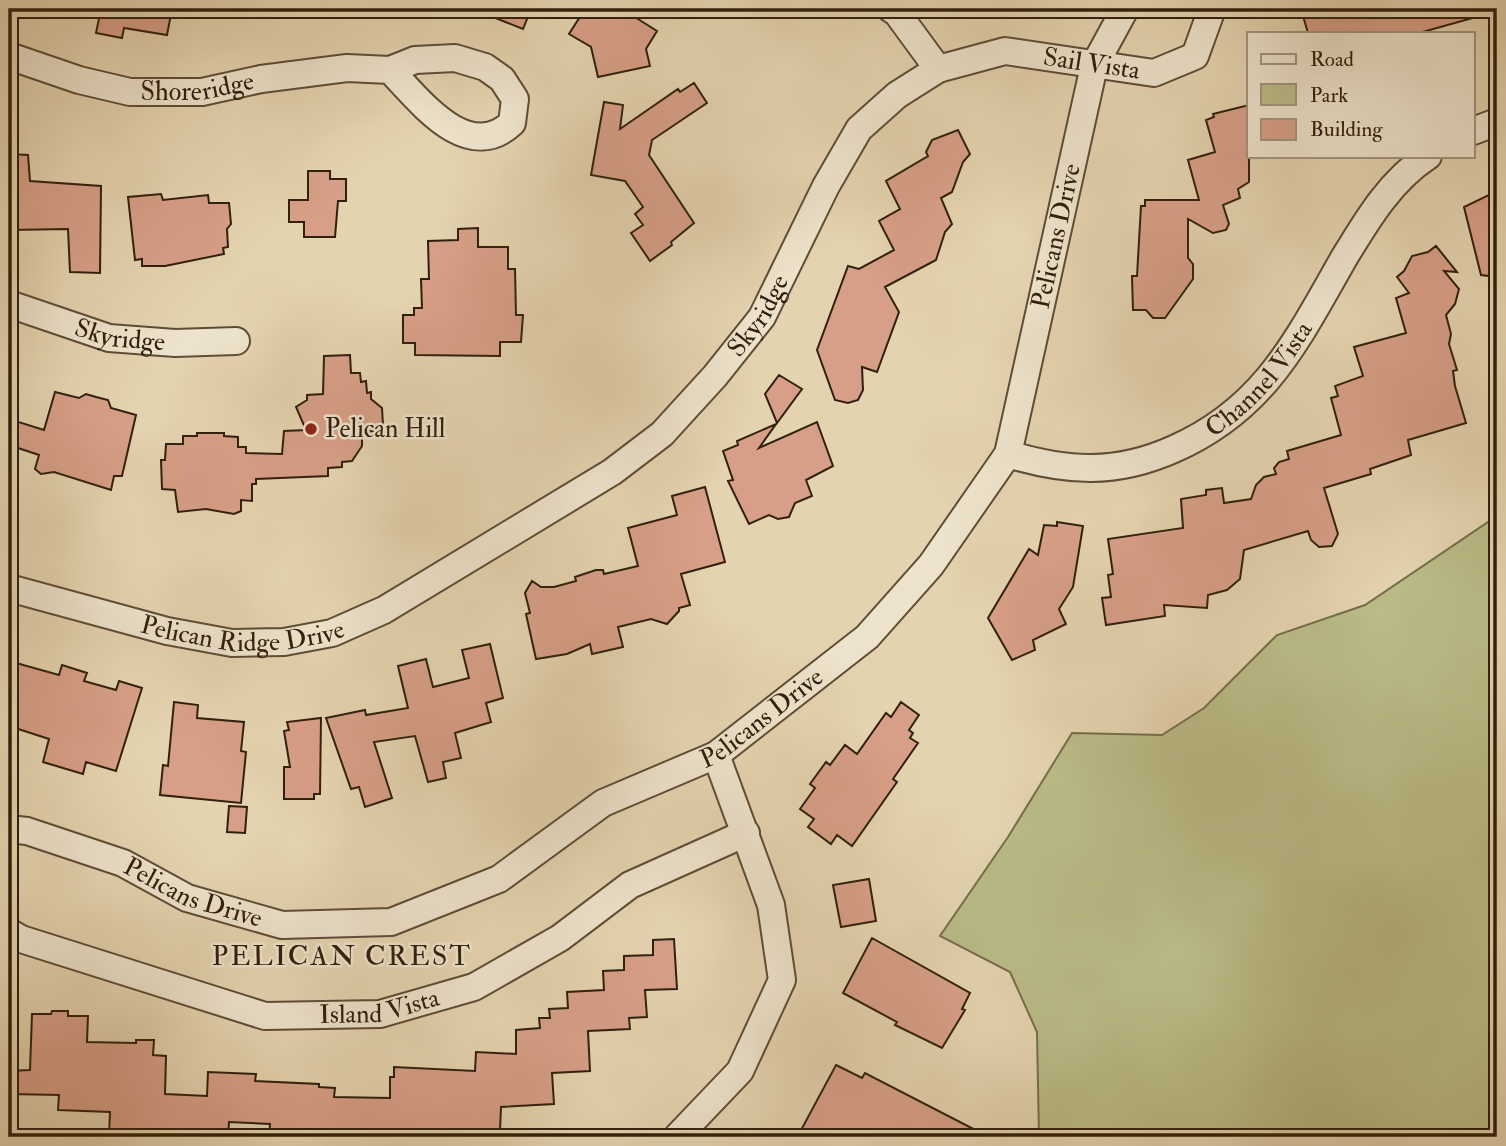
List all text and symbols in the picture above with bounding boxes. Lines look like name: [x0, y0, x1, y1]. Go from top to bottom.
legend: [1247, 32, 1474, 158]
street label: Sail Vista: [1041, 41, 1142, 87]
text: Road: [1310, 46, 1355, 73]
street label: Shoreridge: [141, 65, 257, 108]
text: Park: [1310, 82, 1348, 109]
text: Building: [1310, 116, 1383, 143]
street label: Pelicans Drive: [1025, 161, 1088, 312]
street label: Skyridge: [720, 270, 796, 363]
street label: Skyridge: [70, 311, 166, 358]
street label: Channel Vista: [1199, 316, 1320, 444]
place label: Pelican Hill: [325, 413, 446, 445]
marker: Pelican Hill: [303, 421, 319, 437]
street label: Pelican Ridge Drive: [137, 609, 350, 660]
street label: Pelicans Drive: [695, 661, 830, 776]
street label: Pelicans Drive: [118, 850, 266, 935]
district label: PELICAN CREST: [212, 939, 472, 974]
street label: Island Vista: [319, 982, 443, 1031]

